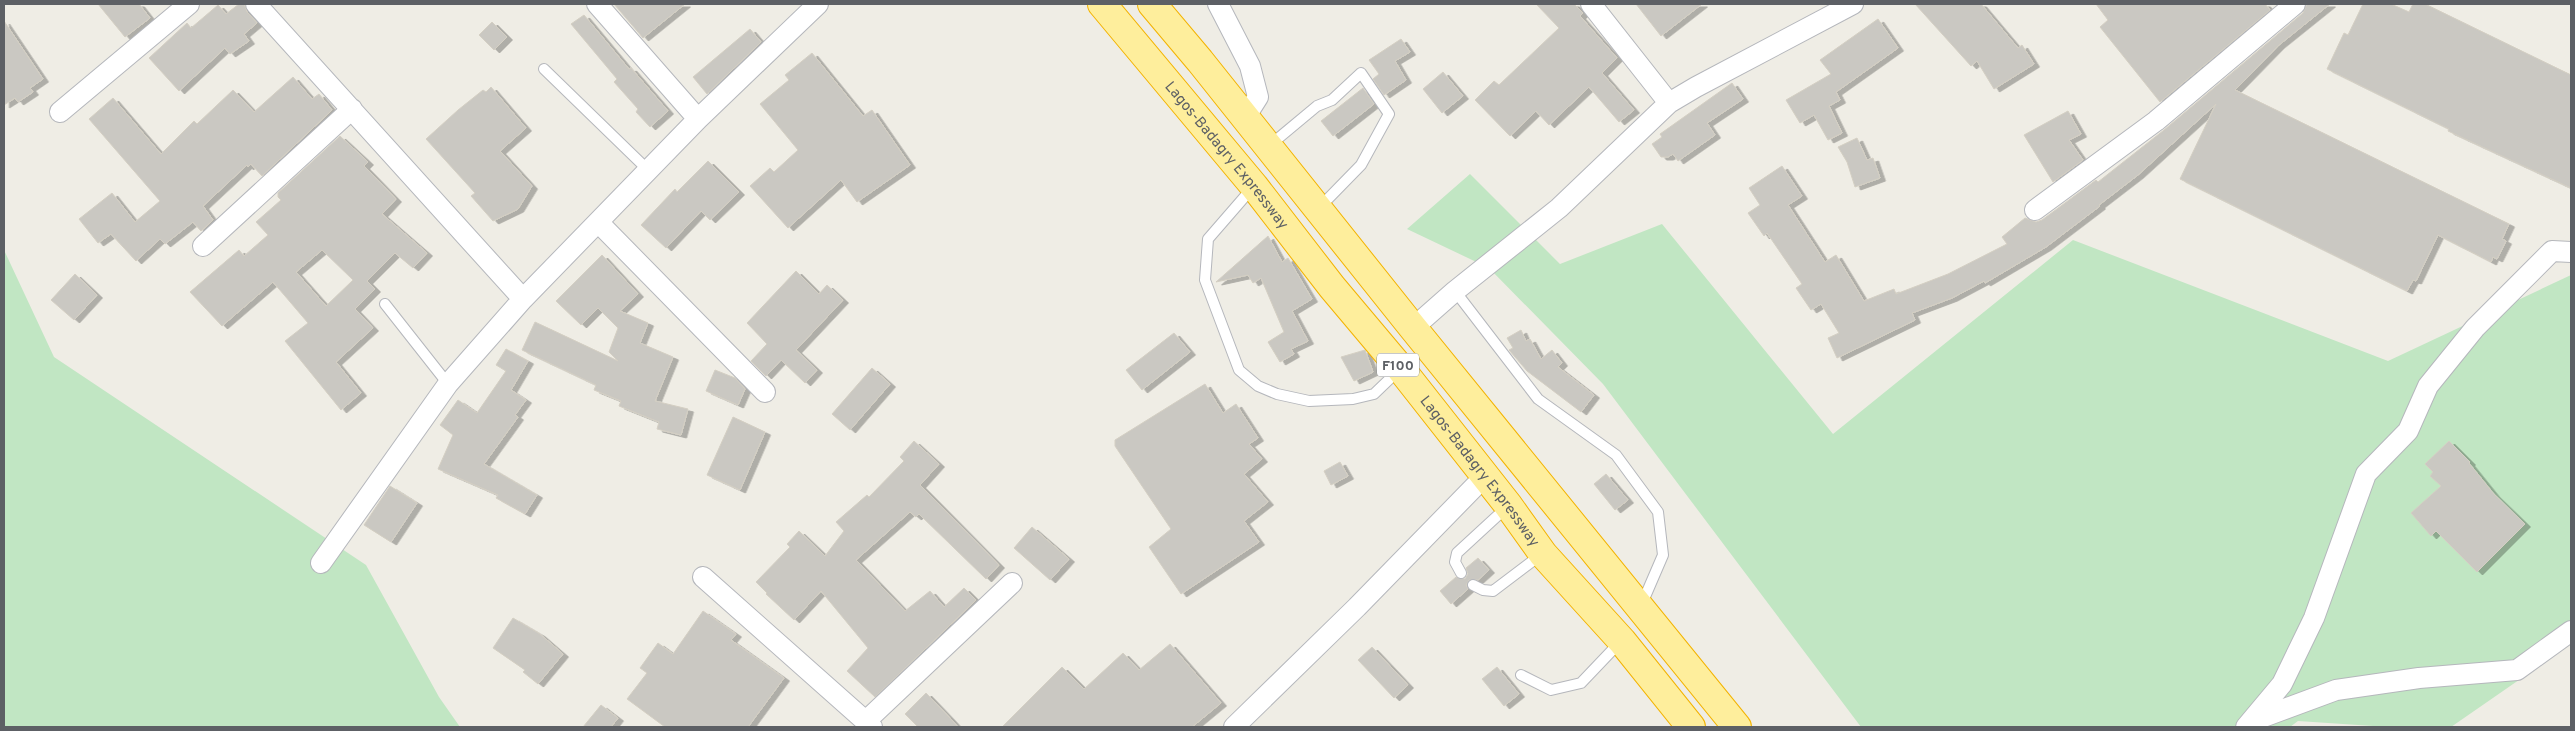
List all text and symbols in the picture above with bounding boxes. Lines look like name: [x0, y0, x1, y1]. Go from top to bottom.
street label: Lagos-Badagry Expressway: [1160, 78, 1292, 234]
road number: F100: [1377, 354, 1419, 376]
street label: Lagos-Badagry Expressway: [1415, 393, 1543, 551]

